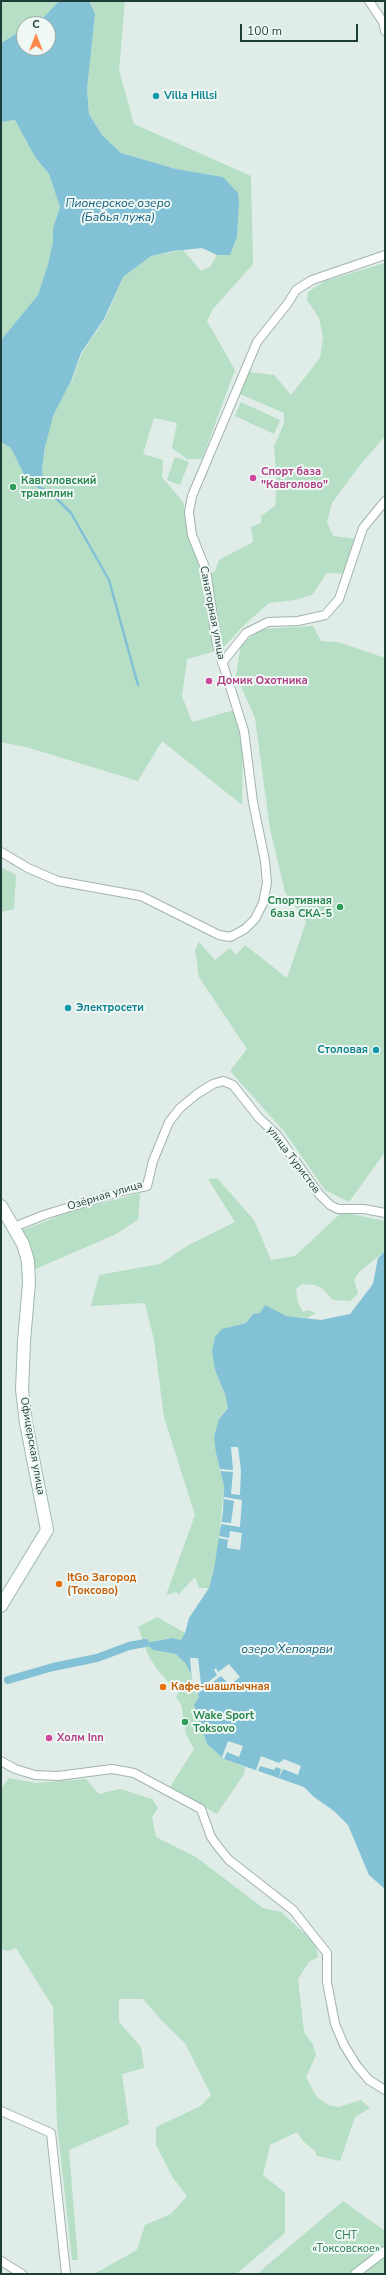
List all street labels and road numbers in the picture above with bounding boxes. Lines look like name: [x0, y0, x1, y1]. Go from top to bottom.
street label: Санаторная улица: [196, 565, 228, 661]
street label: улица Туристов: [264, 1124, 322, 1196]
street label: Озёрная улица: [66, 1178, 144, 1214]
street label: Офицерская улица: [17, 1396, 47, 1496]

